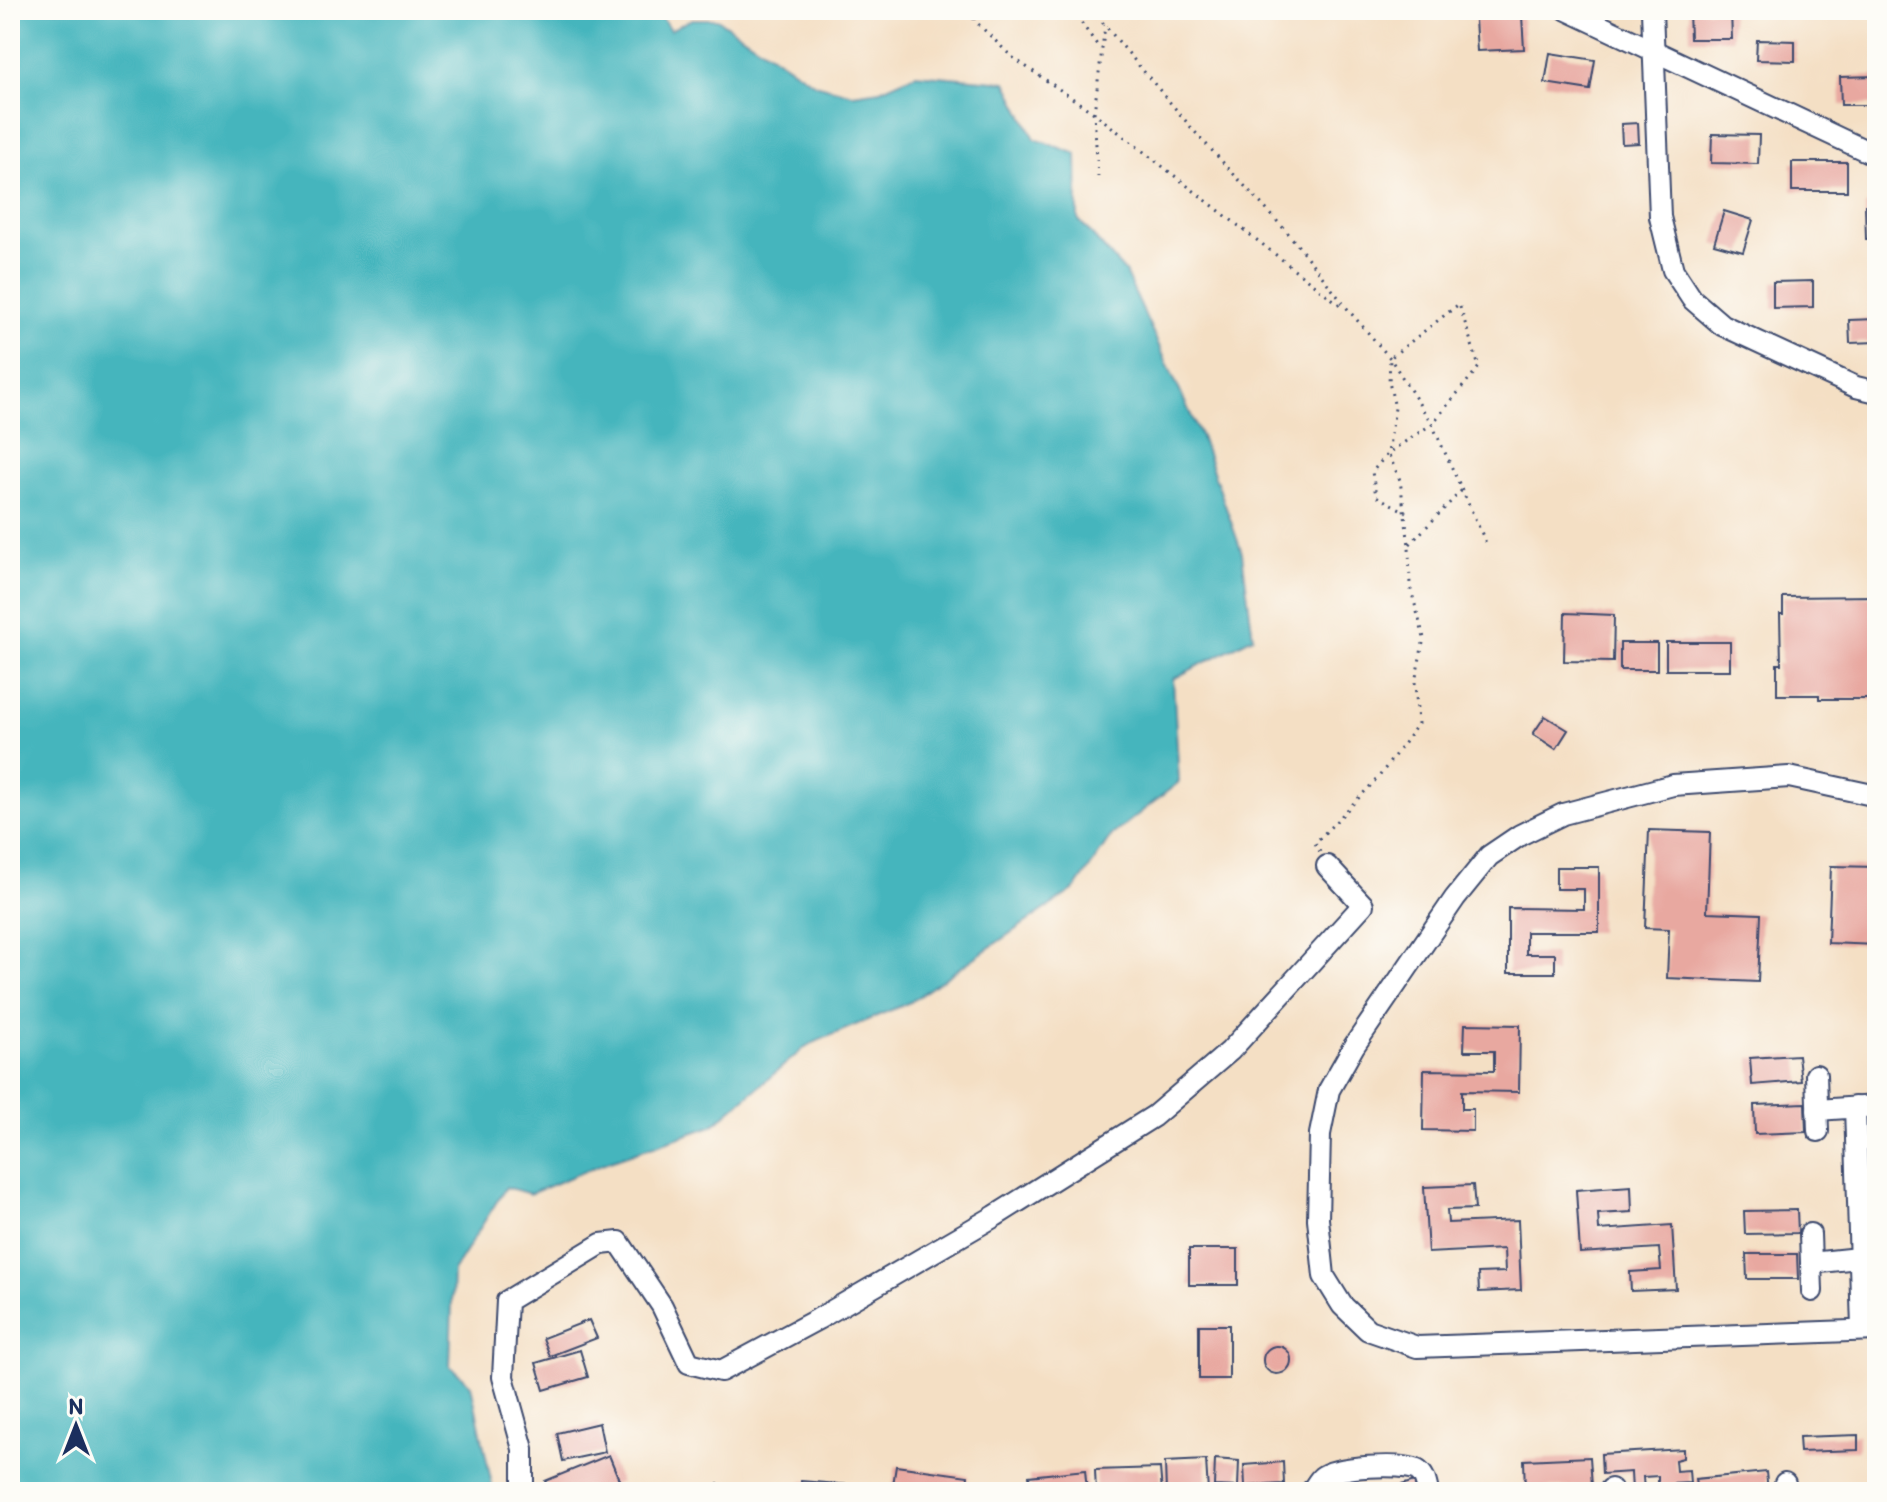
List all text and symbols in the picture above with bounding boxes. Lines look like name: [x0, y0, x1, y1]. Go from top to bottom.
north arrow: [36, 1386, 116, 1466]
text: N: [69, 1393, 83, 1420]

